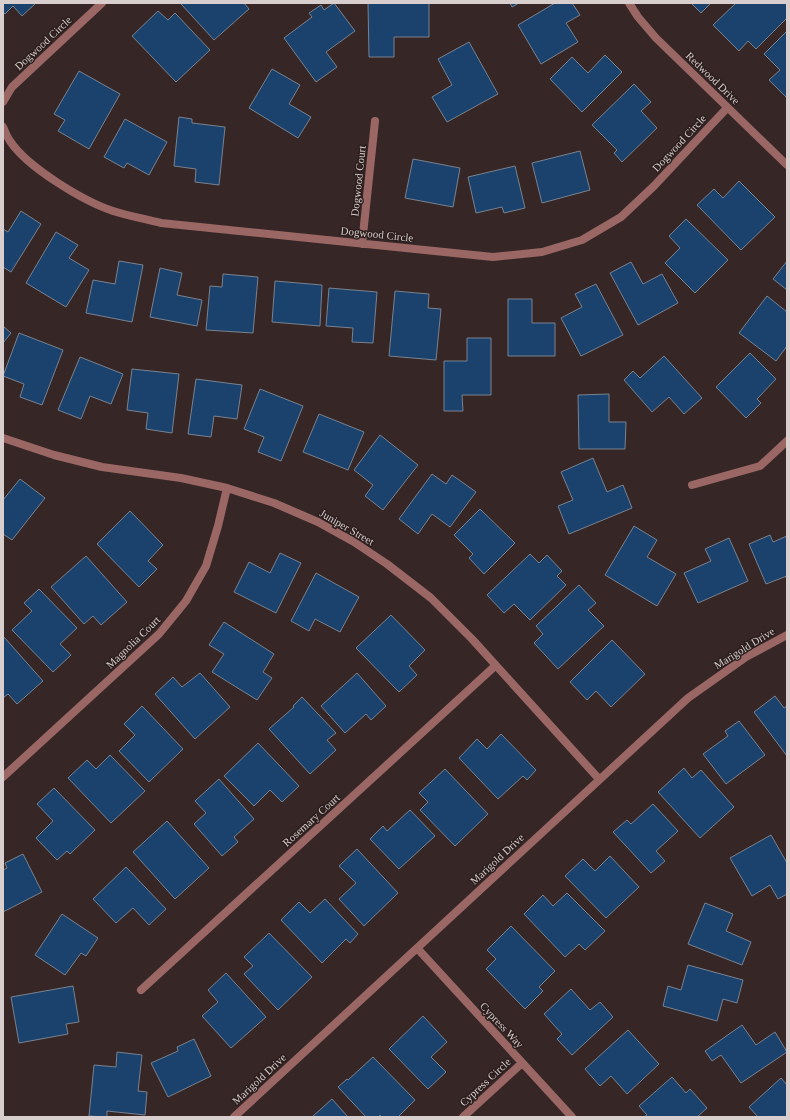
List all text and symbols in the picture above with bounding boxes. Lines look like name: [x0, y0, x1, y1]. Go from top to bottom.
street label: Dogwood Circle: [12, 14, 74, 72]
street label: Redwood Drive: [684, 49, 742, 107]
street label: Dogwood Circle: [650, 112, 708, 174]
street label: Dogwood Court: [348, 145, 368, 217]
street label: Dogwood Circle: [340, 224, 414, 244]
street label: Juniper Street: [318, 507, 376, 547]
street label: Magnolia Court: [104, 613, 162, 671]
street label: Marigold Drive: [712, 625, 776, 671]
street label: Rosemary Court: [280, 791, 342, 849]
street label: Marigold Drive: [468, 831, 526, 887]
street label: Cypress Way: [478, 1000, 526, 1051]
street label: Marigold Drive: [230, 1051, 288, 1107]
street label: Cypress Circle: [457, 1055, 513, 1109]

